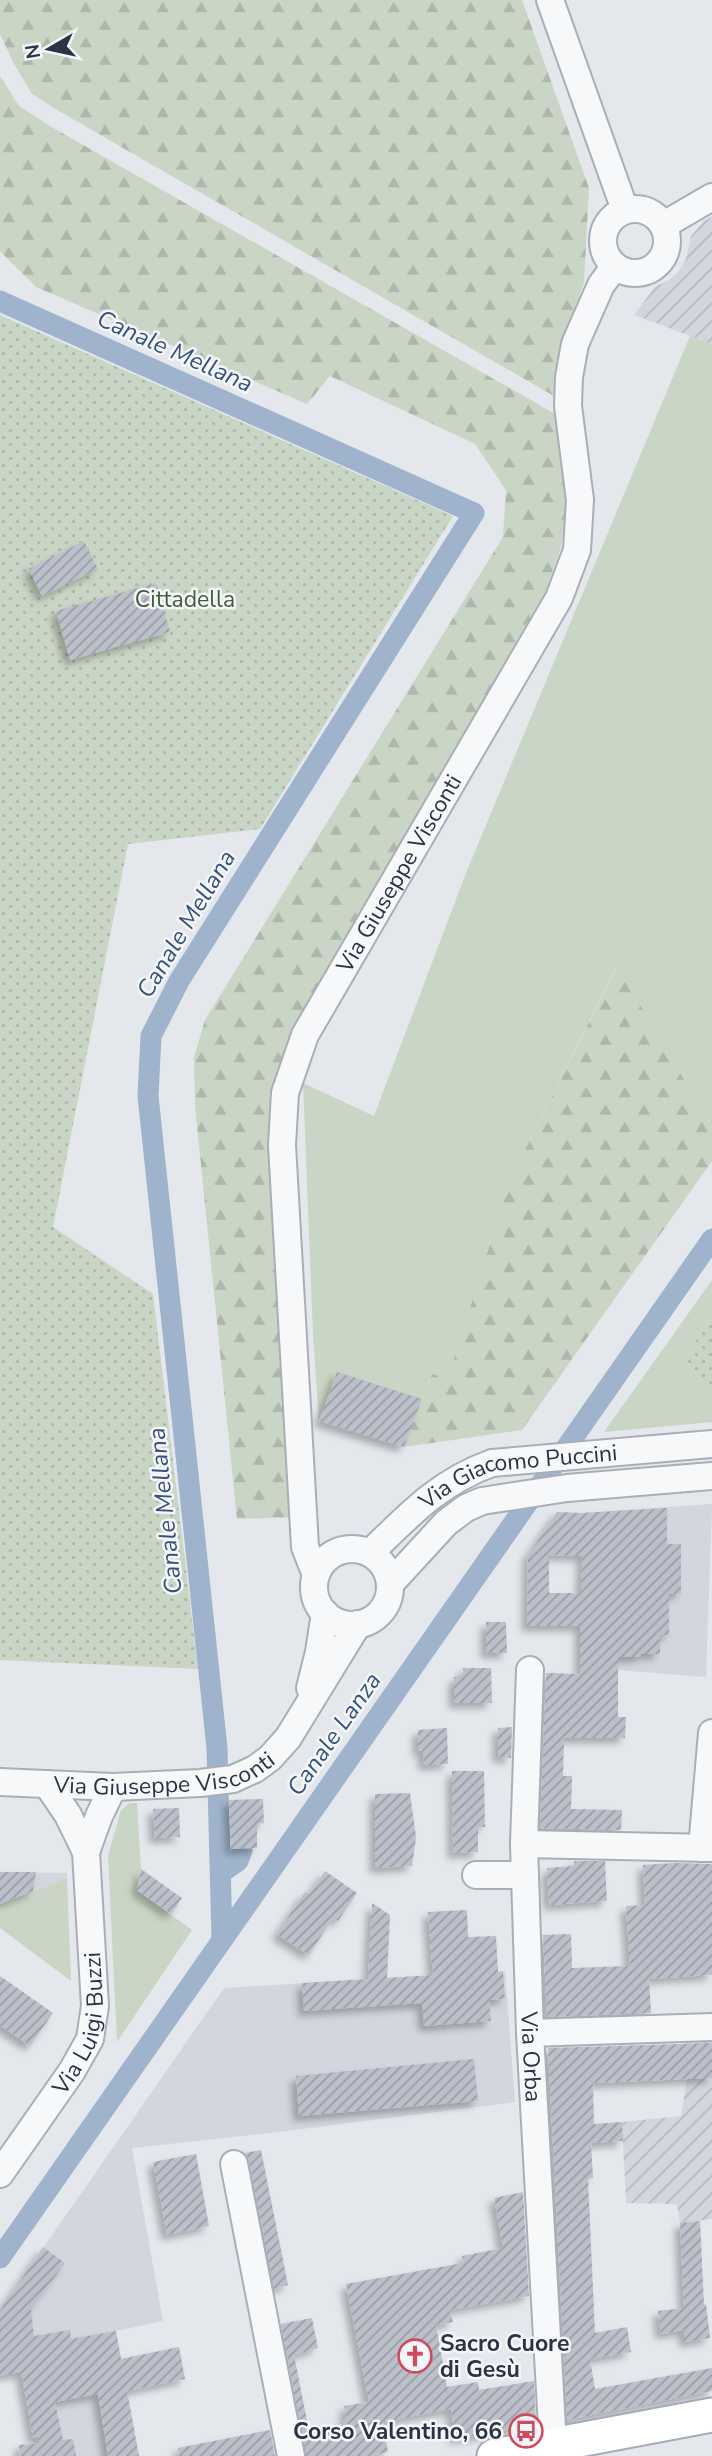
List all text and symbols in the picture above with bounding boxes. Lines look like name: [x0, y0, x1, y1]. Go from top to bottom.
north arrow: [14, 14, 84, 84]
text: N: [19, 42, 47, 61]
water label: Canale Mellana: [92, 302, 258, 400]
park label: Cittadella: [135, 584, 235, 615]
street label: Via Giuseppe Visconti: [329, 769, 469, 979]
water label: Canale Mellana: [129, 844, 243, 1004]
water label: Canale Mellana: [140, 1426, 190, 1596]
street label: Via Giacomo Puccini: [411, 1437, 619, 1517]
water label: Canale Lanza: [280, 1666, 388, 1802]
street label: Via Giuseppe Visconti: [52, 1744, 281, 1803]
street label: Via Luigi Buzzi: [44, 1951, 111, 2102]
street label: Via Orba: [514, 2010, 549, 2103]
place label: Sacro Cuore di Gesù: [440, 2328, 569, 2385]
church icon: Sacro Cuore di Gesù: [396, 2337, 434, 2375]
bus stop icon: Corso Valentino, 66: [507, 2412, 545, 2450]
place label: Corso Valentino, 66: [293, 2416, 502, 2447]

